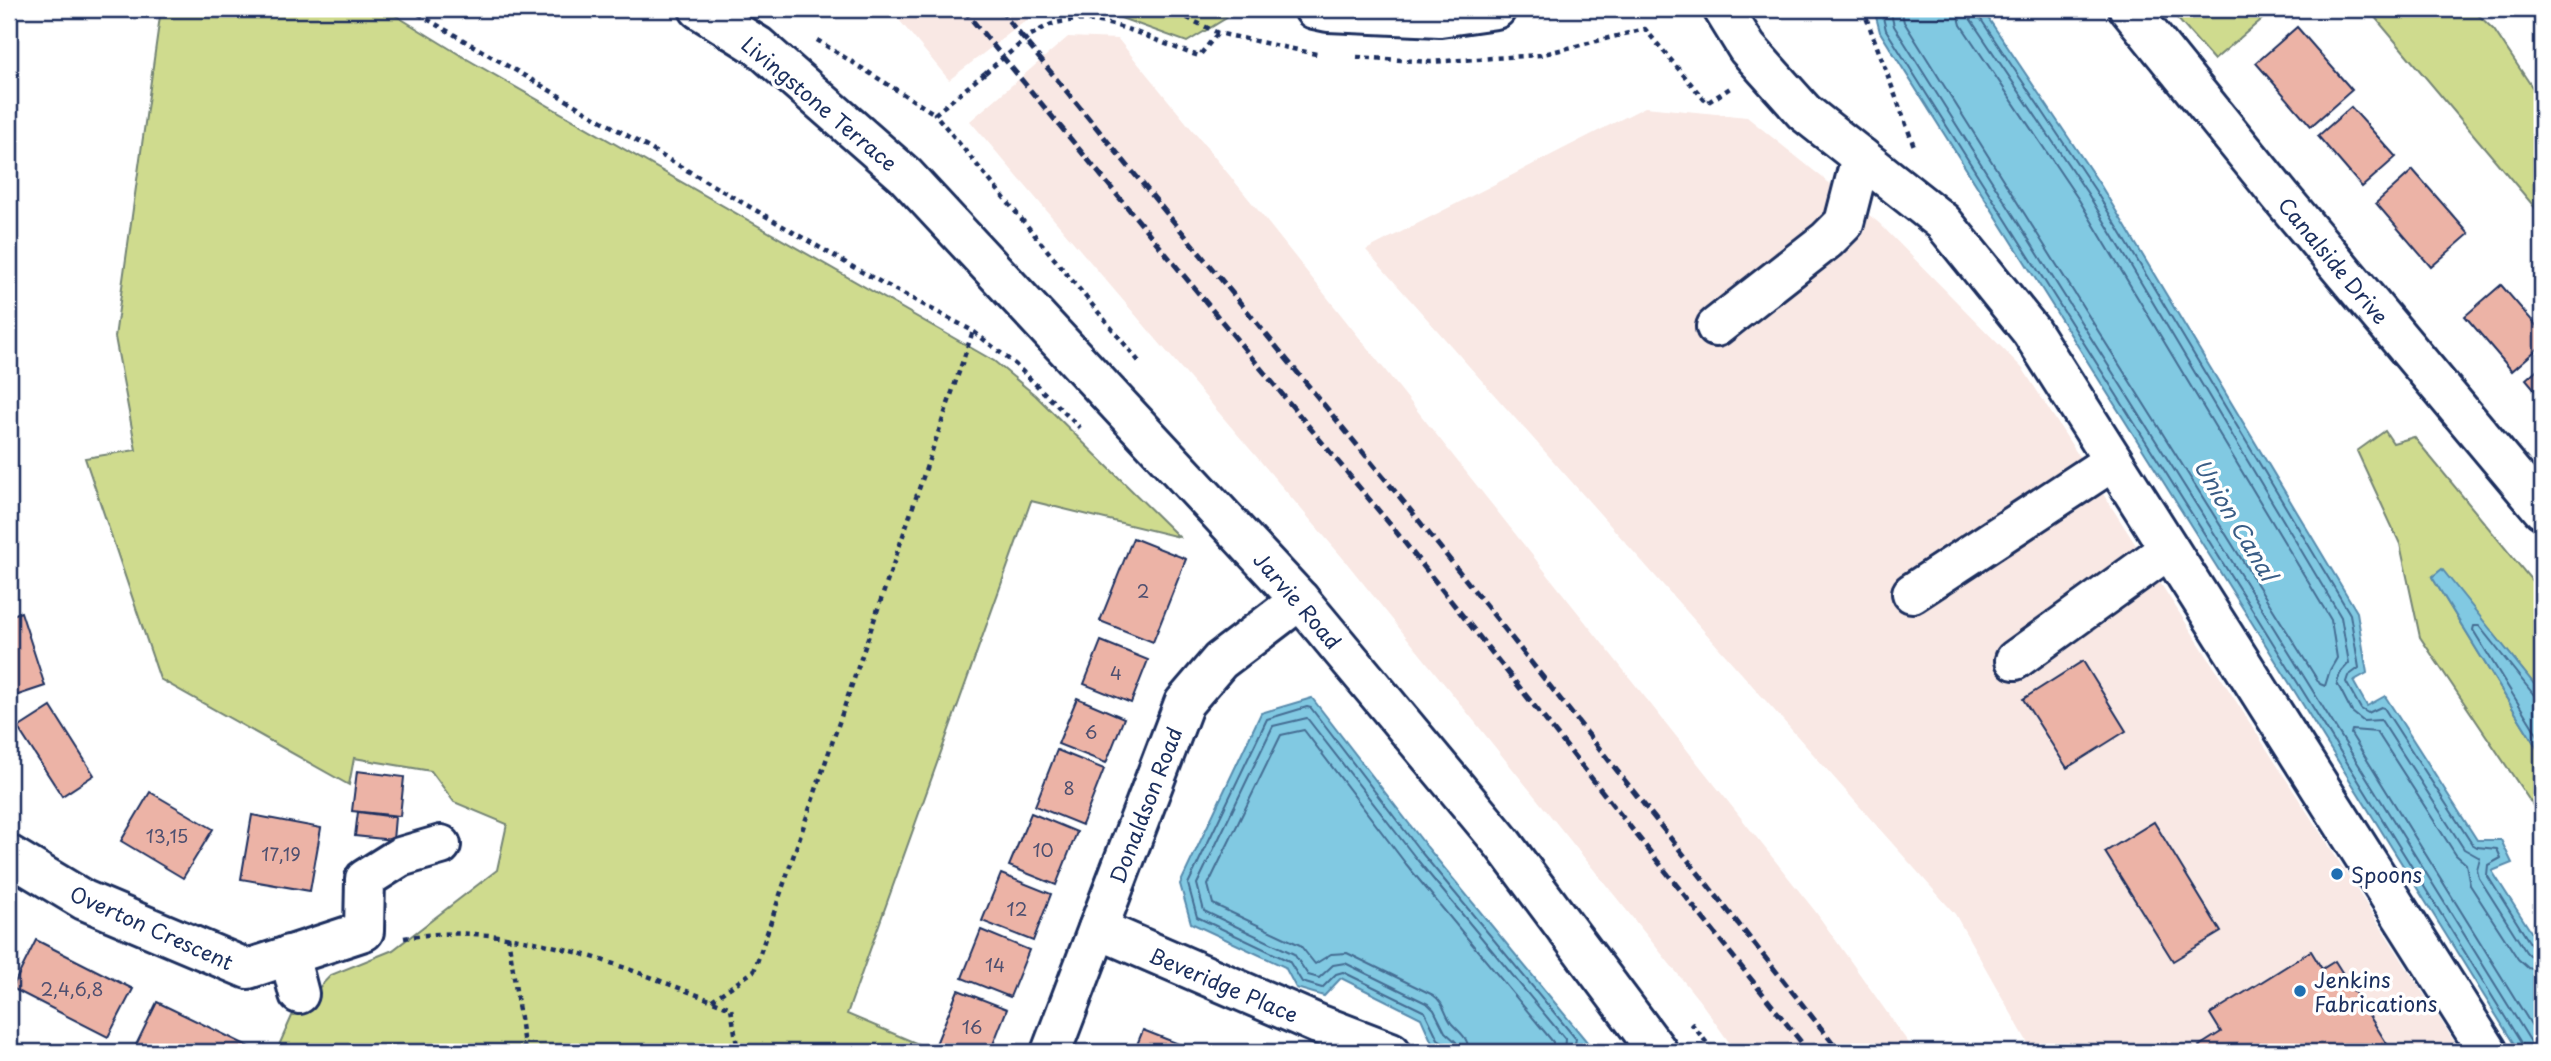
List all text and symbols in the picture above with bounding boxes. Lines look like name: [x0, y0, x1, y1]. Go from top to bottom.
street label: Livingstone Terrace: [735, 28, 905, 178]
street label: Canalside Drive: [2271, 189, 2397, 331]
water label: Union Canal: [2186, 451, 2288, 590]
street label: Jarvie Road: [1247, 544, 1349, 656]
house number: 2: [1137, 577, 1149, 604]
house number: 4: [1110, 659, 1122, 686]
house number: 6: [1085, 718, 1097, 745]
street label: Donaldson Road: [1100, 722, 1190, 888]
house number: 8: [1063, 774, 1075, 801]
house number: 13,15: [146, 822, 188, 849]
house number: 10: [1032, 836, 1054, 863]
house number: 17,19: [261, 840, 301, 867]
place label: Spoons: [2351, 858, 2422, 890]
marker: Spoons: [2329, 866, 2345, 882]
street label: Overton Crescent: [65, 877, 239, 977]
house number: 12: [1007, 895, 1027, 922]
street label: Beveridge Place: [1145, 938, 1303, 1030]
house number: 14: [985, 951, 1005, 978]
place label: Jenkins Fabrications: [2314, 963, 2437, 1019]
house number: 2,4,6,8: [40, 975, 104, 1002]
marker: Jenkins Fabrications: [2292, 983, 2308, 999]
house number: 16: [962, 1013, 982, 1040]

